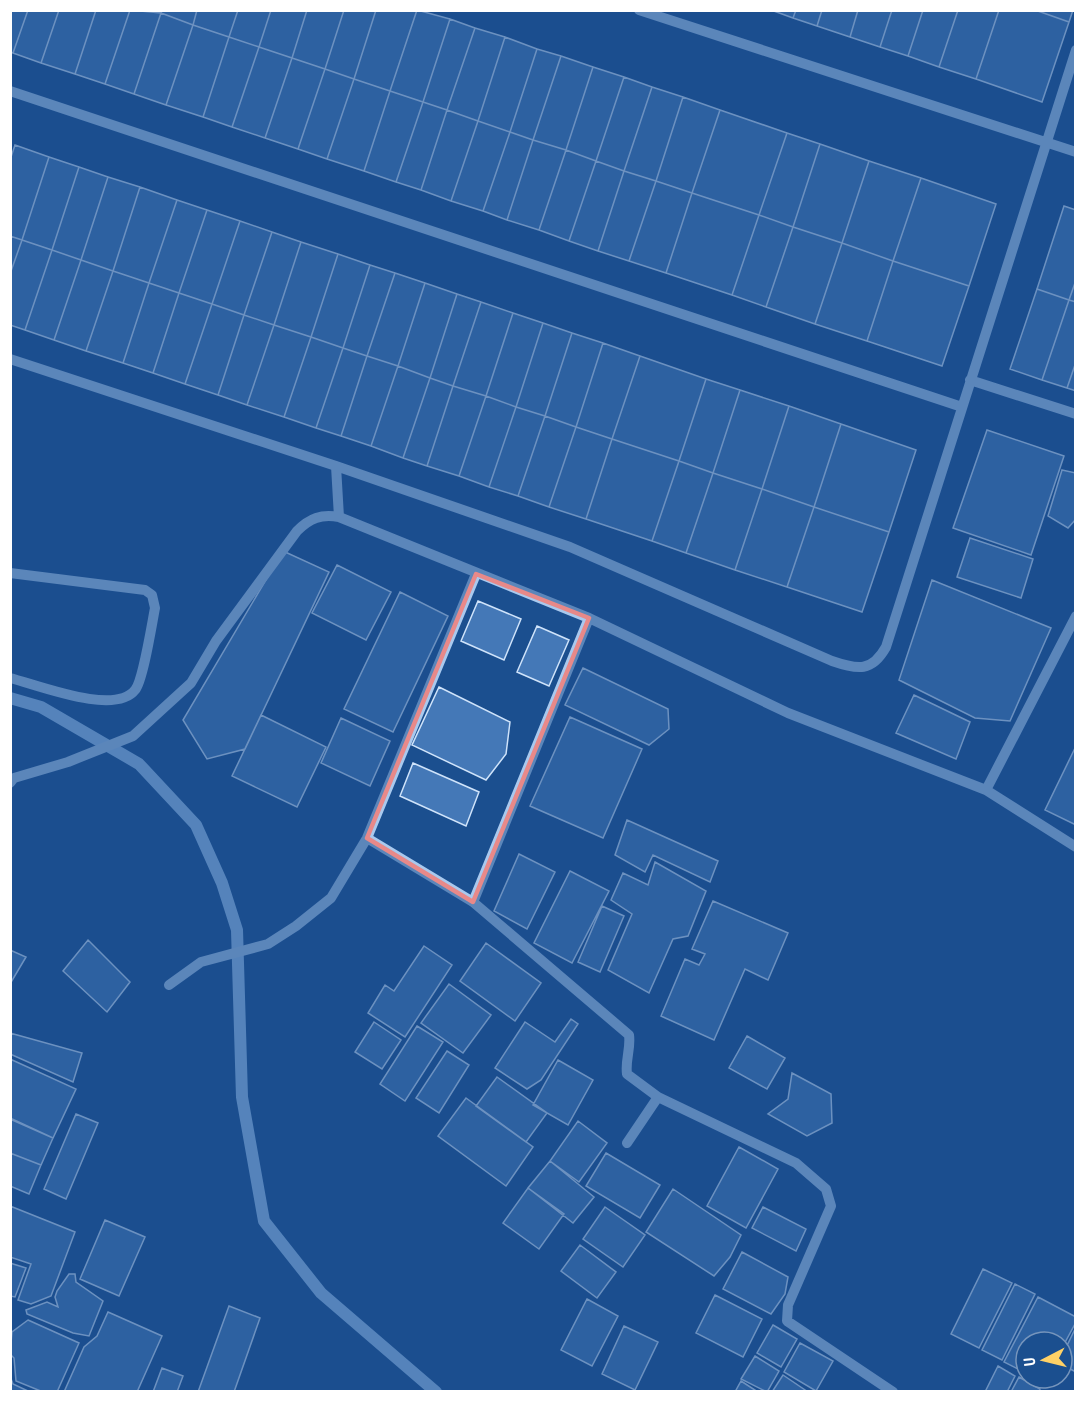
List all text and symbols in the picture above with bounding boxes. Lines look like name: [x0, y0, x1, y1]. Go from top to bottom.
north arrow: [1014, 1330, 1074, 1390]
text: U: [1019, 1357, 1040, 1367]

